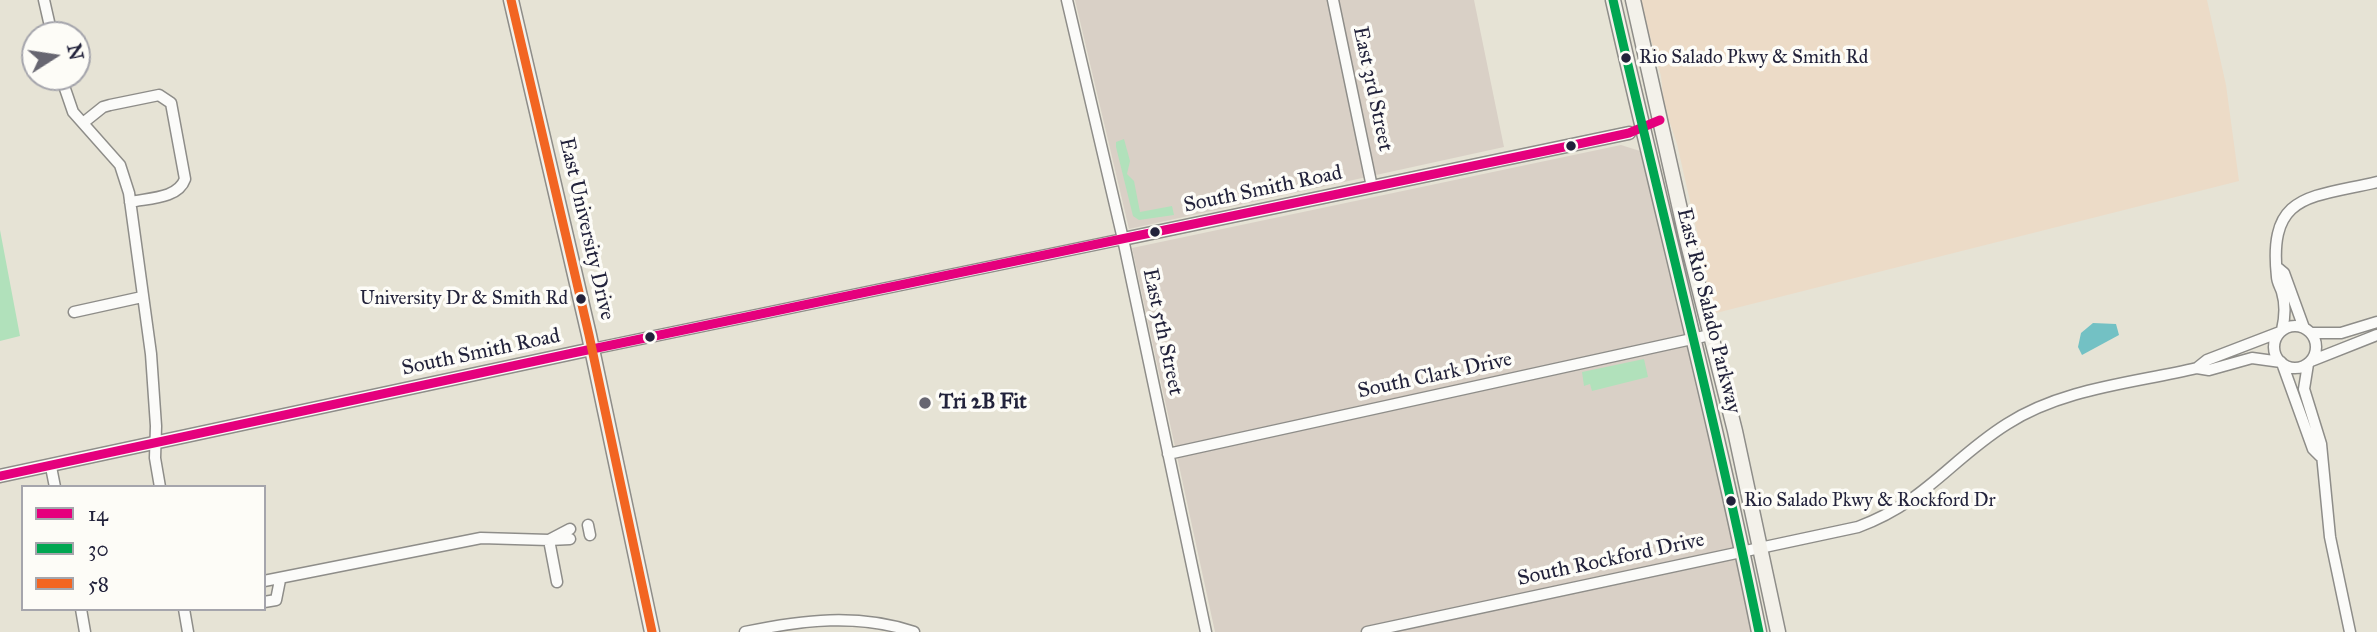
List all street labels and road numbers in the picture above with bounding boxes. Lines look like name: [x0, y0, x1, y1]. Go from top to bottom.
street label: East 3rd Street: [1346, 24, 1398, 154]
street label: East University Drive: [553, 135, 619, 323]
street label: South Smith Road: [1181, 161, 1345, 219]
street label: East Rio Salado Parkway: [1670, 206, 1746, 416]
street label: East 5th Street: [1136, 266, 1188, 398]
street label: South Smith Road: [399, 324, 563, 382]
street label: South Clark Drive: [1356, 347, 1514, 405]
street label: South Rockford Drive: [1515, 528, 1707, 592]

